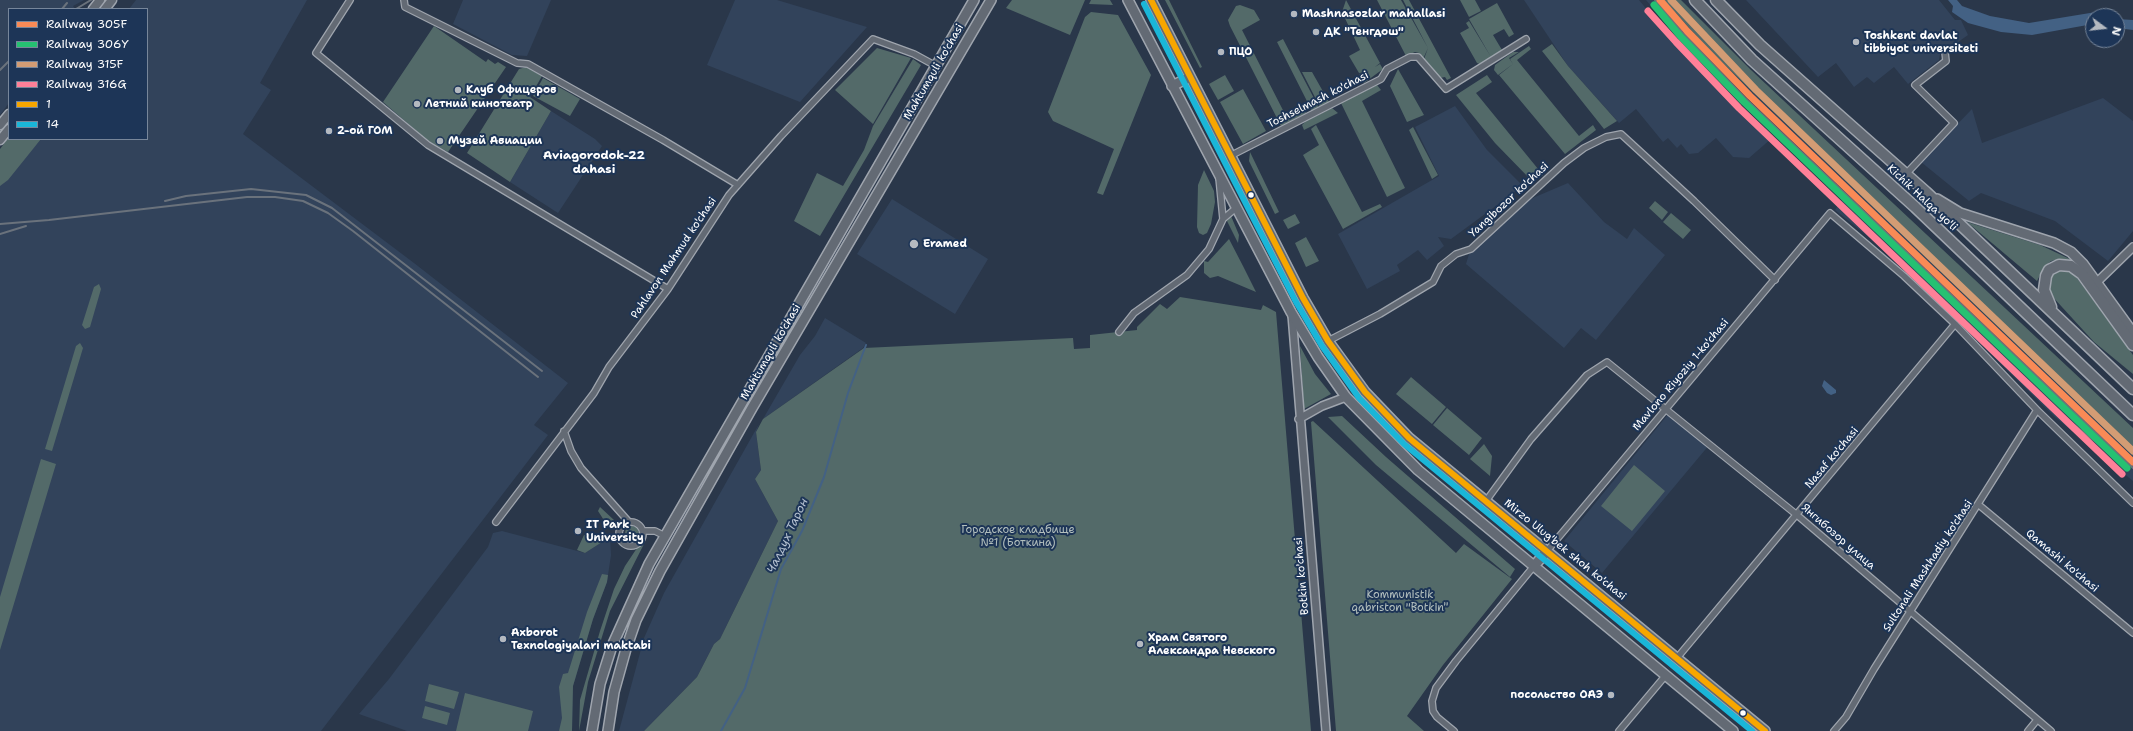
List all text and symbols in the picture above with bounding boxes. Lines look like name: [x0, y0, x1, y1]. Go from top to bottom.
place label: Mashnasozlar mahallasi: [1302, 7, 1445, 21]
legend: [8, 8, 148, 140]
north arrow: [2085, 8, 2125, 48]
marker: Mashnasozlar mahallasi: [1289, 9, 1299, 19]
text: Railway 305F: [46, 16, 127, 32]
street label: Mahtumquli ko'chasi: [901, 22, 967, 122]
place label: ДК "Тенгдош": [1324, 25, 1404, 39]
text: N: [2108, 25, 2124, 37]
marker: ДК "Тенгдош": [1311, 27, 1321, 37]
place label: Toshkent davlat tibbiyot universiteti: [1864, 29, 1978, 55]
text: Railway 306Y: [46, 36, 129, 52]
marker: Toshkent davlat tibbiyot universiteti: [1851, 37, 1861, 47]
place label: ПЦО: [1229, 45, 1252, 59]
marker: ПЦО: [1216, 47, 1226, 57]
text: Railway 315F: [46, 56, 123, 72]
street label: Toshselmash ko'chasi: [1265, 69, 1371, 131]
text: Railway 316G: [46, 76, 127, 92]
place label: Клуб Офицеров: [466, 83, 556, 97]
marker: Клуб Офицеров: [453, 85, 463, 95]
text: 1: [46, 96, 51, 112]
place label: Летний кинотеатр: [425, 97, 532, 111]
marker: Летний кинотеатр: [412, 99, 422, 109]
text: 14: [46, 116, 59, 132]
place label: 2-ой ГОМ: [337, 124, 393, 138]
marker: 2-ой ГОМ: [324, 126, 334, 136]
place label: Музей Авиации: [448, 134, 542, 148]
marker: Музей Авиации: [435, 136, 445, 146]
district label: Aviagorodok-22 dahasi: [543, 149, 645, 177]
street label: Yangibozor ko'chasi: [1466, 160, 1552, 240]
street label: Kichik Halqa yo'li: [1884, 162, 1960, 234]
unlabelled marker: [1246, 190, 1256, 200]
street label: Pahlavon Mahmud ko'chasi: [628, 195, 720, 321]
place label: Eramed: [923, 237, 967, 251]
marker: Eramed: [908, 238, 920, 250]
street label: Mahtumquli ko'chasi: [738, 302, 804, 402]
street label: Mavlono Riyoziy 1-ko'chasi: [1630, 316, 1732, 434]
street label: Nasaf ko'chasi: [1803, 425, 1861, 491]
water label: Чалдух Тарон: [764, 496, 812, 576]
street label: Mirzo Ulug'bek shoh ko'chasi: [1501, 497, 1629, 603]
street label: Sultonali Mashhadiy ko'chasi: [1880, 498, 1976, 634]
street label: Янгибозор улица: [1798, 501, 1878, 573]
place label: IT Park University: [586, 518, 644, 544]
park label: Городское кладбище №1 (Боткина): [961, 523, 1075, 549]
marker: IT Park University: [573, 526, 583, 536]
street label: Qamashi ko'chasi: [2023, 527, 2101, 595]
street label: Botkin ko'chasi: [1292, 536, 1312, 616]
park label: Kommunistik qabriston "Botkin": [1352, 588, 1448, 614]
place label: Axborot Texnologiyalari maktabi: [511, 626, 651, 652]
place label: Храм Святого Александра Невского: [1148, 631, 1275, 657]
marker: Axborot Texnologiyalari maktabi: [498, 634, 508, 644]
marker: Храм Святого Александра Невского: [1135, 639, 1145, 649]
place label: посольство ОАЭ: [1510, 688, 1603, 702]
marker: посольство ОАЭ: [1606, 690, 1616, 700]
unlabelled marker: [1738, 708, 1748, 718]

